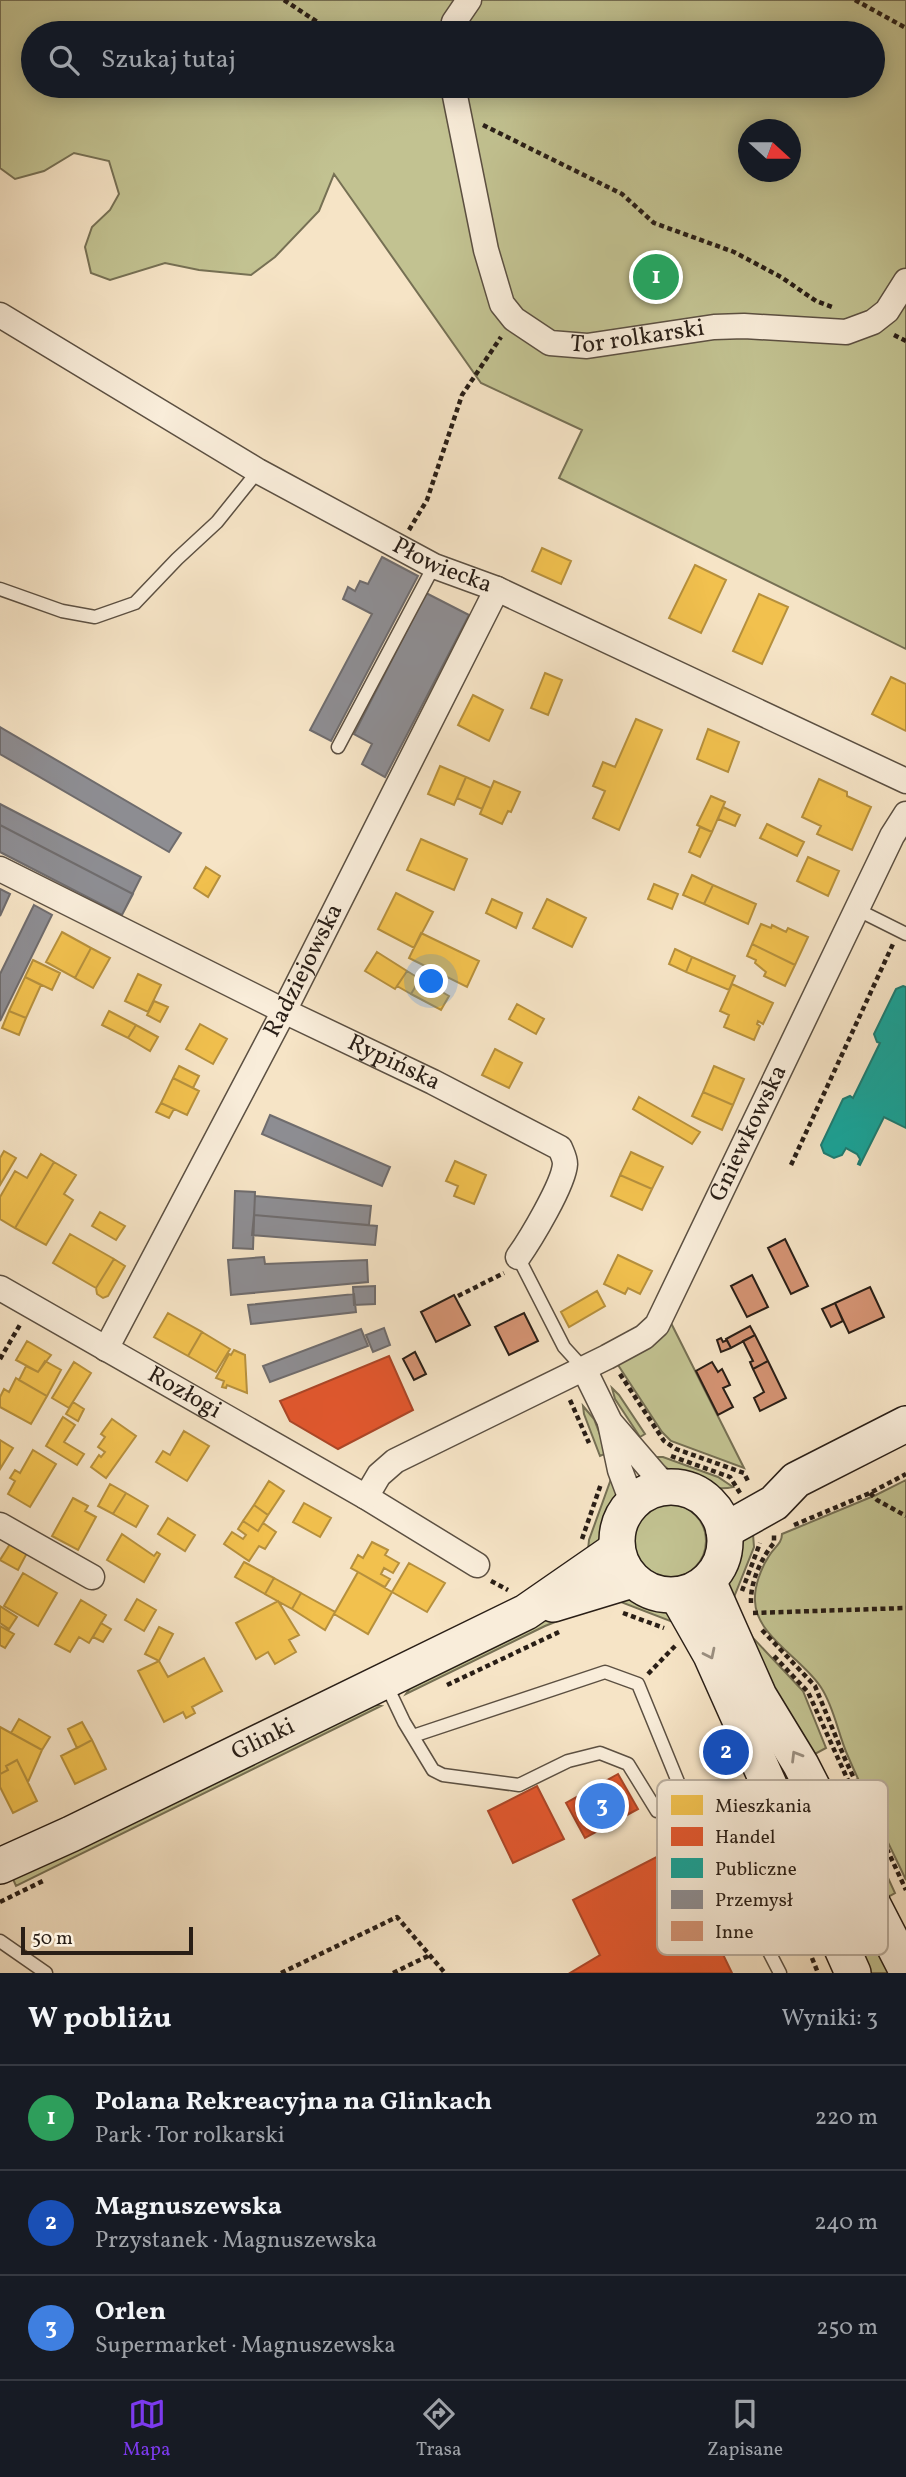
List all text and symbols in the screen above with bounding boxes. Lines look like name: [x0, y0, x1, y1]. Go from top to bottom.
search box: [21, 21, 885, 98]
icon: search: [45, 41, 83, 79]
text: Szukaj tutaj: [101, 42, 236, 78]
north arrow: [738, 119, 801, 182]
pin: 1: [633, 251, 679, 303]
street label: Tor rolkarski: [569, 312, 707, 363]
street label: Płowiecka: [386, 529, 497, 603]
street label: Radziejowska: [256, 898, 352, 1044]
your location: [414, 964, 448, 998]
street label: Rypińska: [342, 1027, 446, 1100]
street label: Gniewkowska: [702, 1060, 796, 1208]
street label: Rozłogi: [141, 1358, 227, 1428]
one-way arrow: [702, 1647, 716, 1659]
street label: Glinki: [226, 1710, 301, 1770]
pin: 2: [703, 1726, 749, 1778]
one-way arrow: [791, 1750, 804, 1763]
pin: 3: [579, 1780, 625, 1832]
legend: [657, 1780, 888, 1955]
text: Mieszkania: [715, 1794, 811, 1820]
text: Handel: [715, 1825, 776, 1851]
text: Publiczne: [715, 1857, 797, 1883]
text: Przemysł: [715, 1888, 793, 1914]
text: Inne: [715, 1920, 753, 1946]
scale bar: [21, 1924, 192, 1956]
text: 50 m: [32, 1926, 73, 1952]
text: W pobliżu: [28, 1998, 171, 2040]
text: Wyniki: 3: [781, 2003, 878, 2035]
text: Polana Rekreacyjna na Glinkach: [95, 2084, 492, 2120]
text: 1: [46, 2102, 56, 2134]
text: 220 m: [815, 2102, 878, 2134]
text: Park · Tor rolkarski: [95, 2120, 285, 2152]
text: Magnuszewska: [95, 2189, 282, 2225]
text: 2: [45, 2207, 57, 2239]
text: 240 m: [814, 2207, 878, 2239]
text: Przystanek · Magnuszewska: [95, 2225, 377, 2257]
text: Orlen: [95, 2294, 166, 2330]
text: 3: [45, 2312, 57, 2344]
text: 250 m: [816, 2312, 878, 2344]
text: Supermarket · Magnuszewska: [95, 2330, 396, 2362]
tab: Mapa: [123, 2395, 170, 2463]
tab: Trasa: [416, 2395, 461, 2463]
tab: Zapisane: [707, 2395, 783, 2463]

